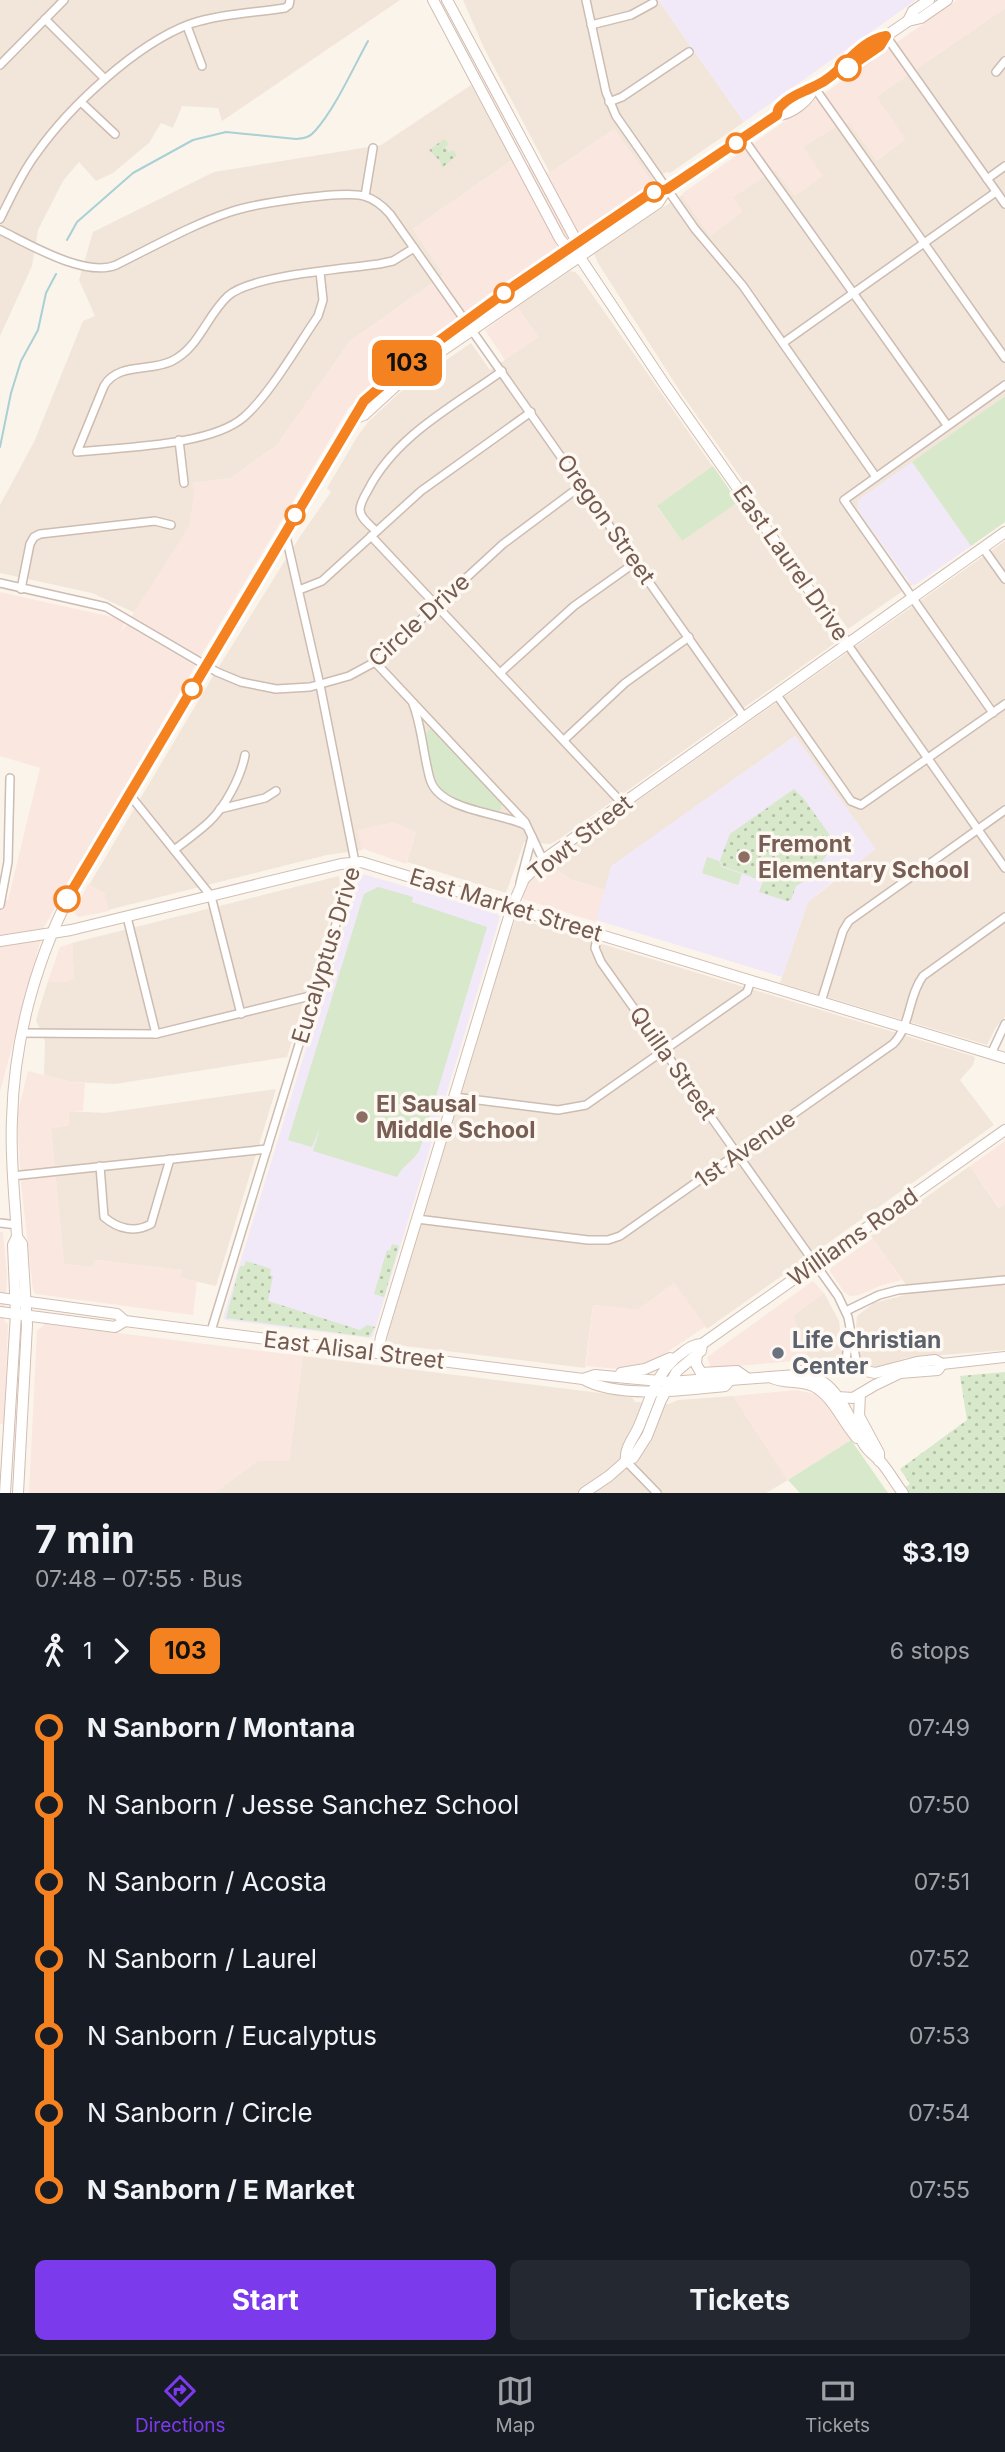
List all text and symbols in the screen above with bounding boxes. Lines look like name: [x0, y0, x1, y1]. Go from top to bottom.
unlabelled marker: [835, 55, 861, 81]
unlabelled marker: [726, 133, 746, 153]
unlabelled marker: [644, 182, 664, 202]
unlabelled marker: [494, 283, 514, 303]
line badge: 103: [367, 340, 447, 386]
text: 103: [386, 348, 428, 377]
street label: Oregon Street: [551, 449, 661, 590]
street label: East Laurel Drive: [727, 480, 855, 646]
unlabelled marker: [285, 505, 305, 525]
street label: Circle Drive: [363, 567, 475, 673]
unlabelled marker: [182, 679, 202, 699]
street label: Towt Street: [522, 788, 638, 887]
place label: Fremont Elementary School: [758, 830, 969, 884]
marker: Fremont Elementary School: [736, 849, 752, 865]
street label: East Market Street: [406, 862, 606, 948]
street label: Eucalyptus Drive: [286, 863, 366, 1047]
unlabelled marker: [54, 886, 80, 912]
street label: Quilla Street: [624, 1001, 723, 1126]
place label: El Sausal Middle School: [376, 1090, 535, 1144]
street label: 1st Avenue: [689, 1104, 801, 1194]
marker: El Sausal Middle School: [354, 1109, 370, 1125]
street label: Williams Road: [783, 1182, 923, 1292]
street label: East Alisal Street: [262, 1325, 446, 1375]
place label: Life Christian Center: [792, 1326, 941, 1380]
marker: Life Christian Center: [770, 1345, 786, 1361]
text: 7 min: [35, 1516, 135, 1562]
text: $3.19: [902, 1537, 970, 1568]
text: 07:48 – 07:55 · Bus: [35, 1565, 243, 1593]
icon: walk: [35, 1632, 73, 1670]
icon: forward: [102, 1632, 140, 1670]
text: 103: [164, 1636, 206, 1665]
text: 1: [83, 1637, 92, 1665]
text: 6 stops: [890, 1637, 970, 1665]
text: N Sanborn / Montana: [87, 1712, 355, 1743]
text: 07:49: [908, 1714, 970, 1742]
text: N Sanborn / Jesse Sanchez School: [87, 1789, 519, 1820]
text: 07:50: [909, 1791, 970, 1819]
text: N Sanborn / Acosta: [87, 1866, 327, 1897]
text: 07:51: [914, 1868, 970, 1896]
text: N Sanborn / Laurel: [87, 1943, 317, 1974]
text: 07:52: [909, 1945, 970, 1973]
text: N Sanborn / Eucalyptus: [87, 2020, 377, 2051]
text: 07:53: [909, 2022, 970, 2050]
text: N Sanborn / Circle: [87, 2097, 313, 2128]
text: 07:54: [908, 2099, 970, 2127]
text: N Sanborn / E Market: [87, 2174, 355, 2205]
text: 07:55: [909, 2176, 970, 2204]
button: Start: [35, 2260, 496, 2340]
button: Tickets: [510, 2260, 970, 2340]
tab: Directions: [135, 2372, 226, 2437]
tab: Map: [496, 2372, 535, 2437]
tab: Tickets: [805, 2372, 870, 2437]

